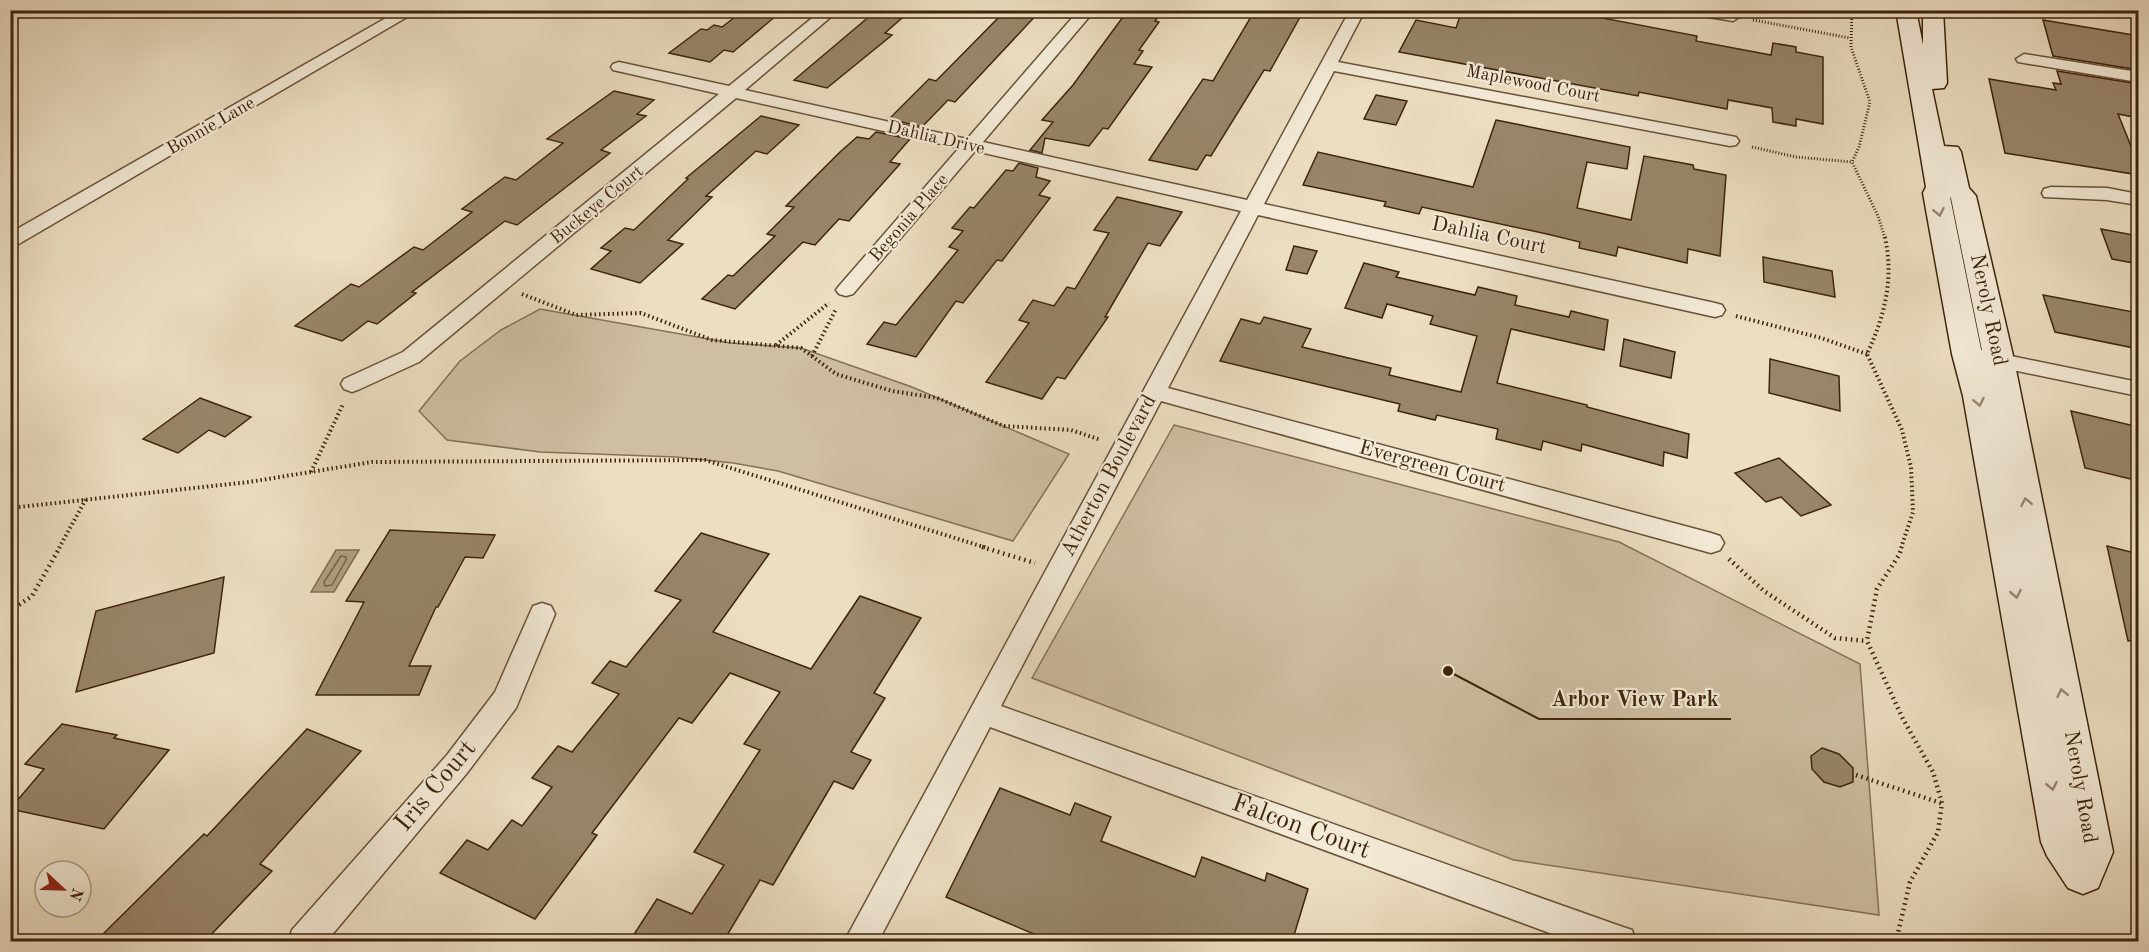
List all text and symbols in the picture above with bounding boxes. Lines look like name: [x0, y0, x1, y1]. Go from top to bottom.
street label: Maplewood Court: [1464, 62, 1602, 106]
street label: Bonnie Lane: [164, 94, 258, 158]
street label: Dahlia Drive: [885, 118, 987, 158]
street label: Buckeye Court: [547, 162, 647, 248]
street label: Begonia Place: [866, 171, 952, 265]
one-way arrow: [1932, 206, 1945, 216]
street label: Dahlia Court: [1429, 214, 1549, 258]
street label: Neroly Road: [1966, 252, 2010, 368]
street label: Atherton Boulevard: [1057, 392, 1161, 560]
one-way arrow: [1972, 397, 1985, 407]
street label: Evergreen Court: [1356, 437, 1508, 497]
one-way arrow: [2020, 497, 2033, 507]
one-way arrow: [2009, 589, 2022, 599]
callout: Arbor View Park: [1539, 679, 1731, 719]
text: Arbor View Park: [1551, 689, 1719, 711]
one-way arrow: [2056, 689, 2069, 699]
street label: Neroly Road: [2060, 729, 2100, 845]
street label: Iris Court: [391, 735, 481, 837]
one-way arrow: [2045, 780, 2058, 790]
street label: Falcon Court: [1228, 790, 1374, 864]
north arrow: [33, 859, 93, 919]
text: N: [65, 885, 85, 903]

